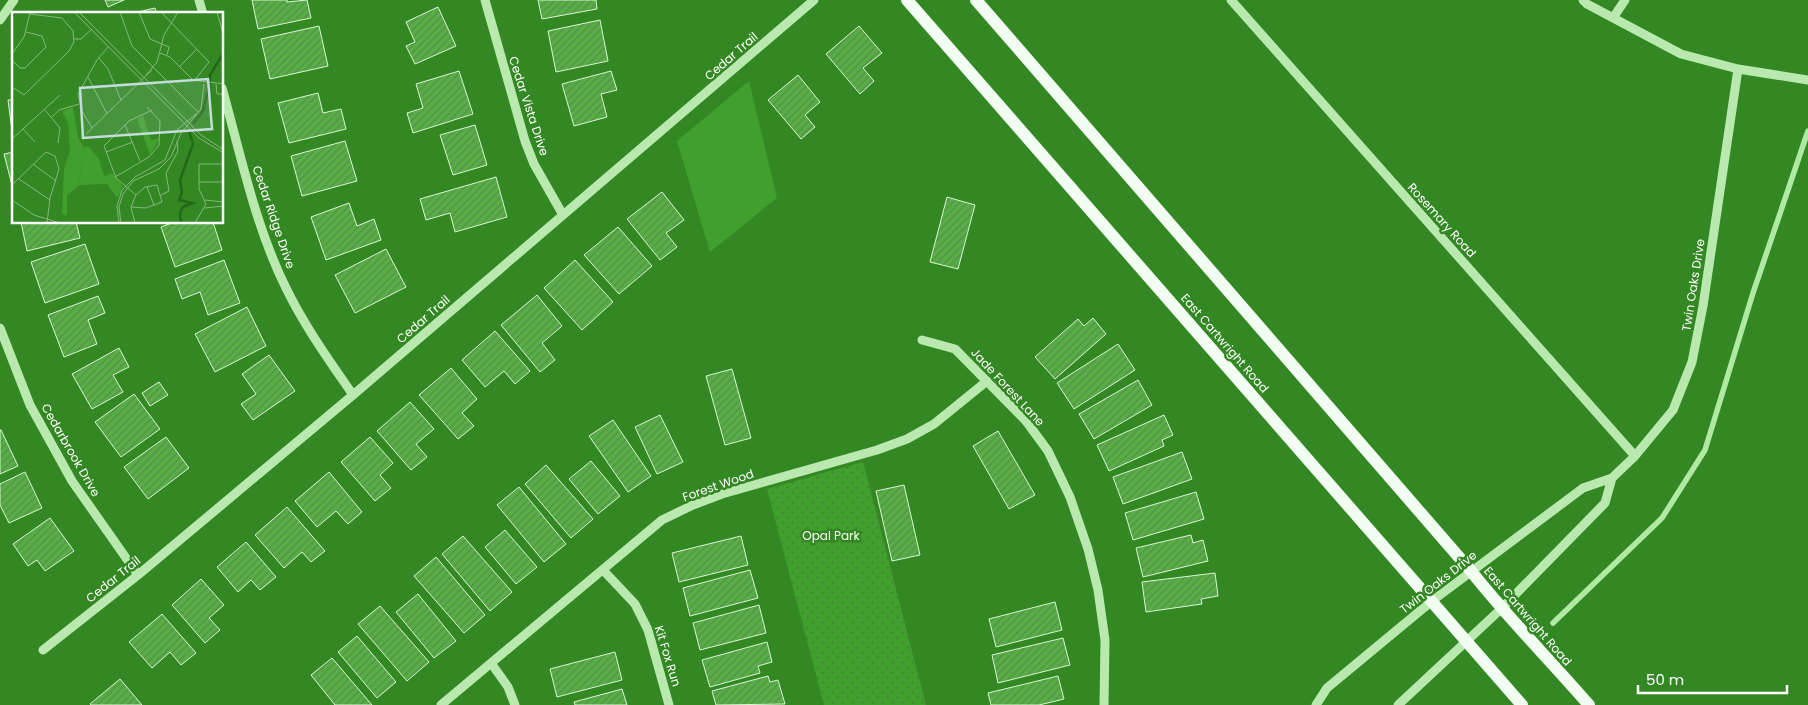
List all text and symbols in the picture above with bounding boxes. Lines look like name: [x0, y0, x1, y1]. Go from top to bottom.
inset map: [12, 12, 224, 224]
street label: Cedar Trail: [701, 28, 761, 84]
street label: Cedar Vista Drive: [505, 54, 553, 158]
street label: Cedar Ridge Drive: [248, 163, 300, 271]
street label: Rosemary Road: [1404, 179, 1480, 261]
street label: Twin Oaks Drive: [1677, 238, 1709, 332]
street label: East Cartwright Road: [1177, 290, 1273, 396]
street label: Cedar Trail: [393, 291, 453, 347]
street label: Jade Forest Lane: [967, 344, 1049, 430]
street label: Cedarbrook Drive: [37, 400, 105, 500]
street label: Forest Wood: [680, 465, 756, 505]
park label: Opal Park: [802, 527, 861, 544]
street label: Twin Oaks Drive: [1396, 547, 1480, 617]
street label: Cedar Trail: [82, 552, 144, 606]
street label: East Cartwright Road: [1480, 563, 1576, 669]
street label: Kit Fox Run: [651, 623, 685, 689]
scale bar: [1638, 662, 1787, 694]
text: 50 m: [1646, 669, 1684, 690]

